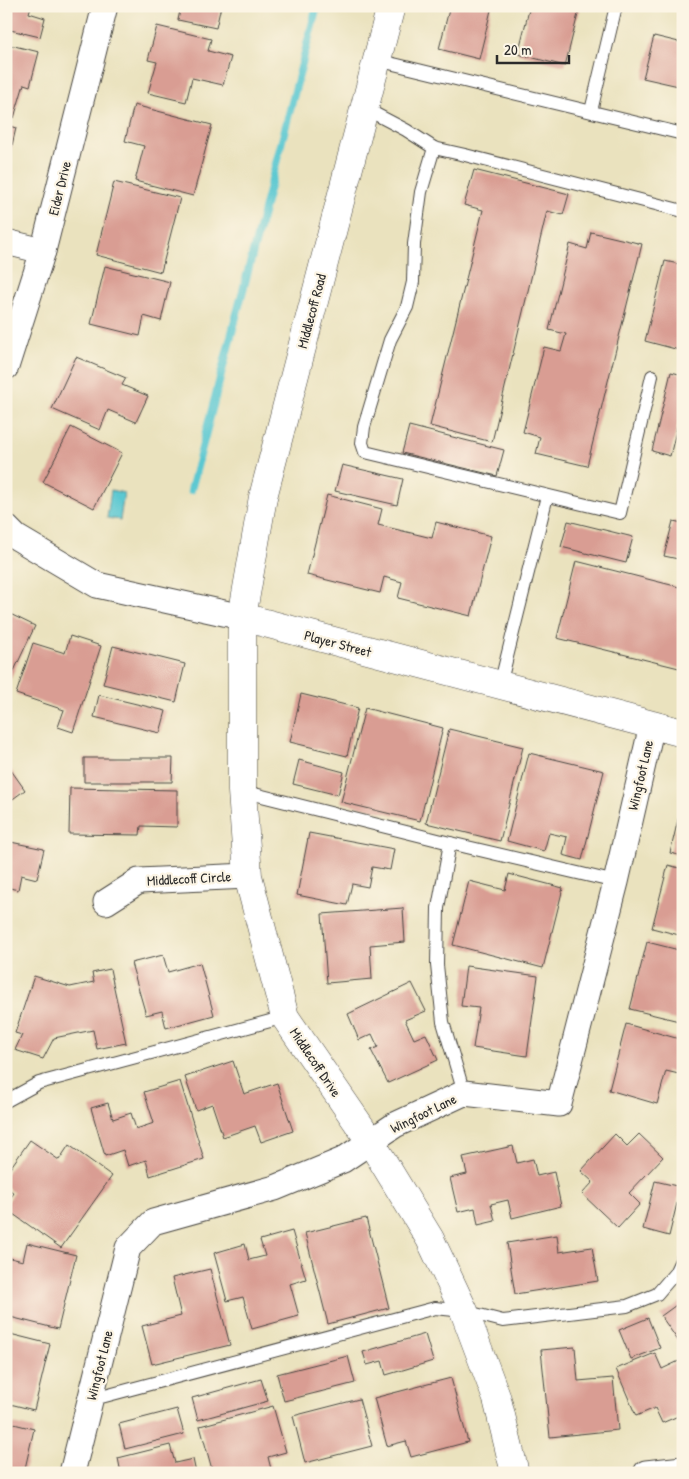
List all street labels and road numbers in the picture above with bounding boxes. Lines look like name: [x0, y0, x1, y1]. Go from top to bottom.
street label: Eider Drive: [43, 158, 75, 217]
street label: Middlecoff Road: [292, 271, 330, 350]
street label: Player Street: [302, 625, 374, 662]
street label: Wingfoot Lane: [623, 738, 658, 812]
street label: Middlecoff Circle: [146, 866, 232, 890]
street label: Middlecoff Drive: [286, 1024, 346, 1101]
street label: Wingfoot Lane: [387, 1089, 460, 1138]
street label: Wingfoot Lane: [81, 1328, 118, 1402]

